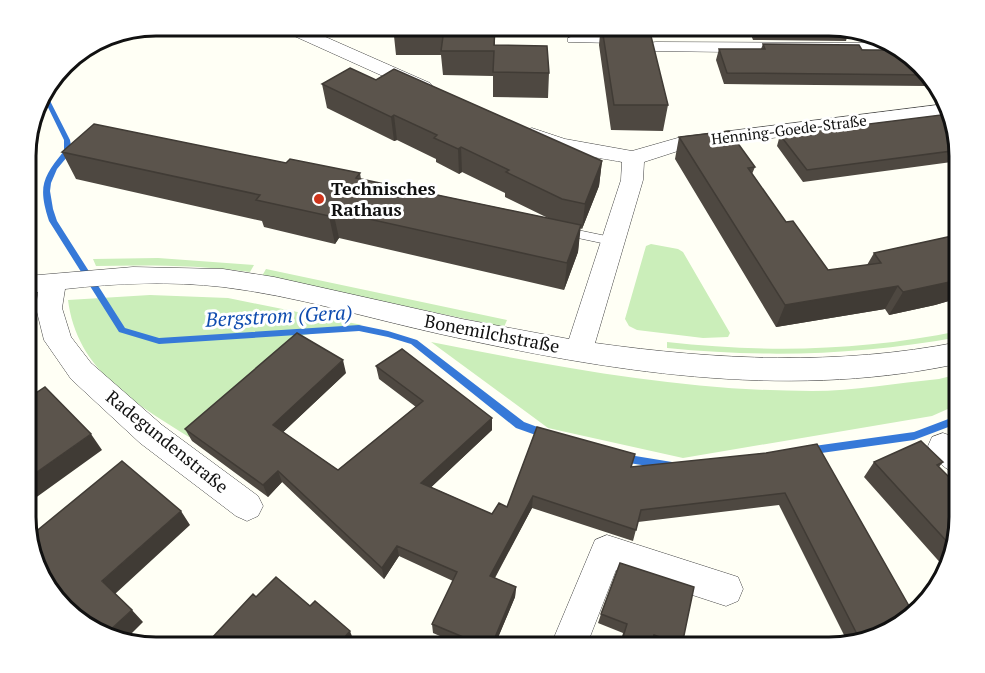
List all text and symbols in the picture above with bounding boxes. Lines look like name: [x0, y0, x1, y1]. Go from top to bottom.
street label: Henning-Goede-Straße: [710, 110, 868, 148]
place label: Technisches Rathaus: [331, 176, 436, 221]
marker: Technisches Rathaus: [312, 192, 326, 206]
water label: Bergstrom (Gera): [204, 298, 353, 333]
street label: Bonemilchstraße: [423, 308, 562, 358]
street label: Radegundenstraße: [101, 384, 234, 498]

